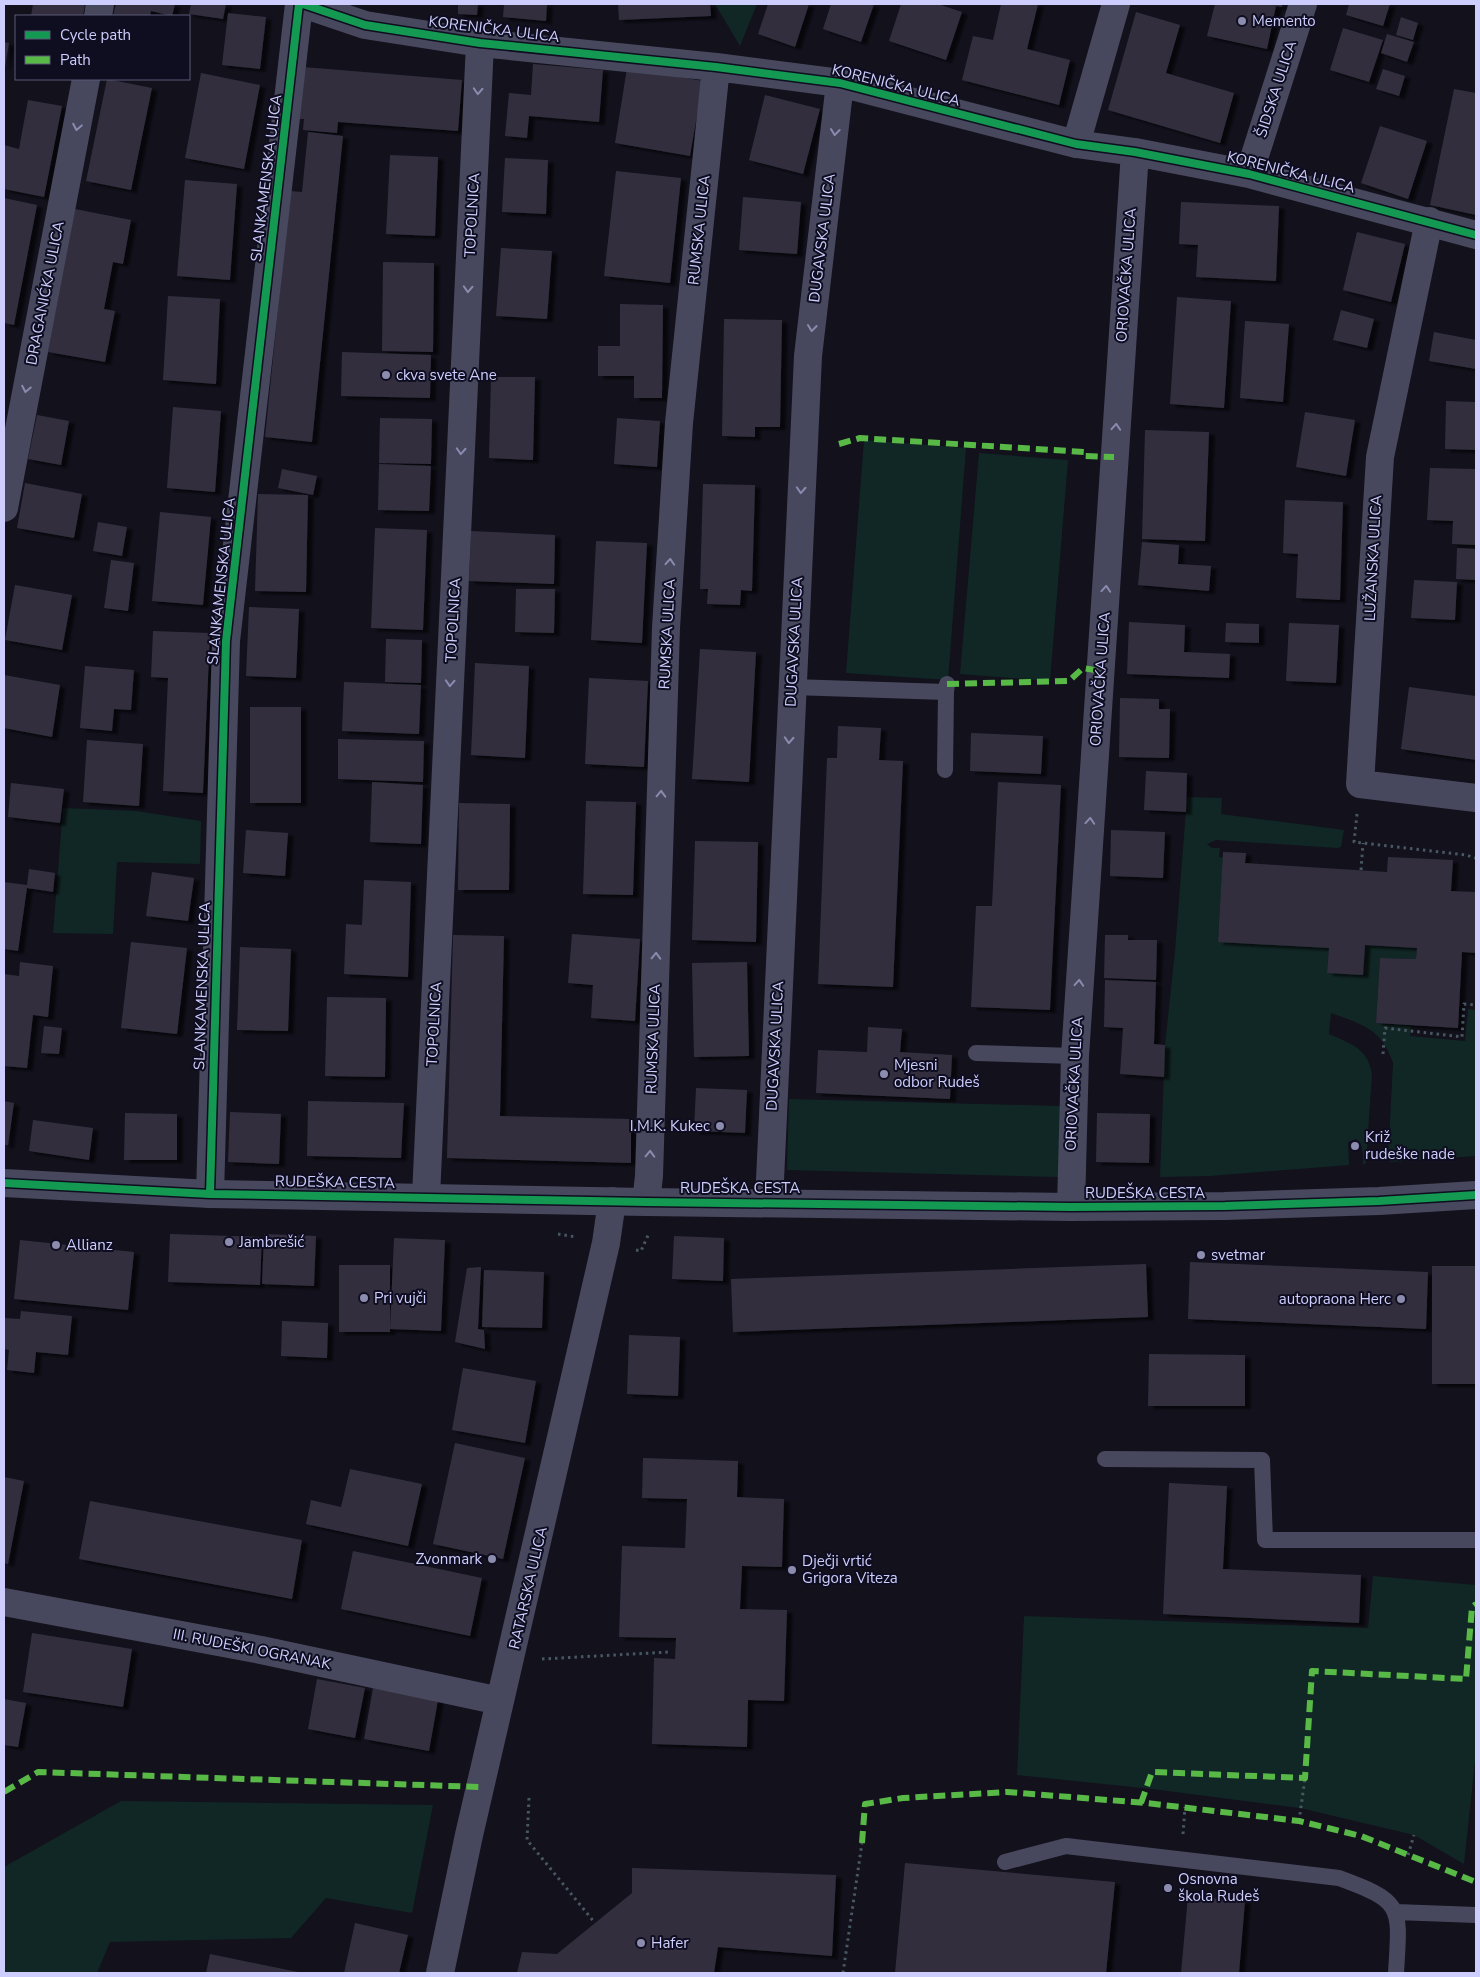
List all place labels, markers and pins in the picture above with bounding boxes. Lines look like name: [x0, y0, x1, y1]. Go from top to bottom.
place label: Memento: [1252, 11, 1316, 31]
marker: Memento: [1236, 15, 1248, 27]
place label: ckva svete Ane: [396, 365, 497, 385]
marker: ckva svete Ane: [380, 369, 392, 381]
place label: Mjesni odbor Rudeš: [894, 1055, 980, 1092]
marker: Mjesni odbor Rudeš: [878, 1068, 890, 1080]
place label: I.M.K. Kukec: [630, 1116, 710, 1136]
marker: I.M.K. Kukec: [714, 1120, 726, 1132]
place label: Križ rudeške nade: [1365, 1127, 1455, 1164]
marker: Križ rudeške nade: [1349, 1140, 1361, 1152]
place label: Jambrešić: [238, 1232, 304, 1252]
place label: Allianz: [66, 1235, 113, 1255]
marker: Jambrešić: [223, 1236, 235, 1248]
marker: Allianz: [50, 1239, 62, 1251]
place label: svetmar: [1211, 1245, 1266, 1265]
marker: svetmar: [1195, 1249, 1207, 1261]
place label: Pri vujči: [374, 1288, 426, 1308]
place label: autopraona Herc: [1279, 1289, 1391, 1309]
marker: Pri vujči: [358, 1292, 370, 1304]
marker: autopraona Herc: [1395, 1293, 1407, 1305]
place label: Zvonmark: [415, 1549, 482, 1569]
place label: Dječji vrtić Grigora Viteza: [802, 1551, 898, 1588]
marker: Zvonmark: [486, 1553, 498, 1565]
marker: Dječji vrtić Grigora Viteza: [786, 1564, 798, 1576]
place label: Osnovna škola Rudeš: [1178, 1869, 1260, 1906]
marker: Osnovna škola Rudeš: [1162, 1882, 1174, 1894]
place label: Hafer: [651, 1933, 689, 1953]
marker: Hafer: [635, 1937, 647, 1949]

